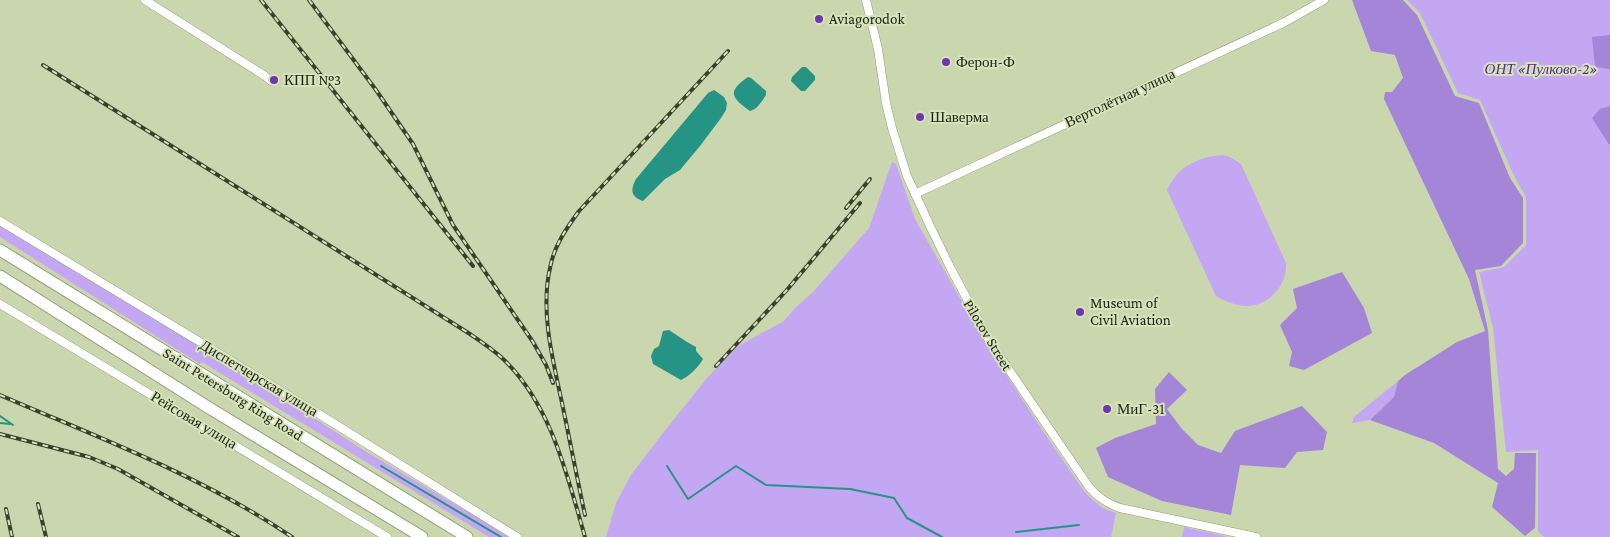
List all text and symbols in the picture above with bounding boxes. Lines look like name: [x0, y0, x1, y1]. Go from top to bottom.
place label: Aviagorodok: [829, 11, 905, 28]
marker: Aviagorodok: [813, 13, 825, 25]
place label: Ферон-Ф: [956, 54, 1015, 70]
marker: Ферон-Ф: [940, 56, 952, 68]
park label: ОНТ «Пулково-2»: [1485, 61, 1597, 77]
street label: Вертолётная улица: [1062, 65, 1178, 131]
place label: КПП №3: [284, 72, 341, 88]
marker: КПП №3: [268, 74, 280, 86]
place label: Шаверма: [930, 109, 989, 125]
marker: Шаверма: [914, 111, 926, 123]
place label: Museum of Civil Aviation: [1090, 295, 1171, 328]
street label: Pilotov Street: [961, 297, 1016, 374]
marker: Museum of Civil Aviation: [1074, 306, 1086, 318]
street label: Диспетчерская улица: [197, 336, 321, 420]
street label: Saint Petersburg Ring Road: [160, 344, 306, 445]
street label: Рейсовая улица: [148, 388, 240, 452]
place label: МиГ-31: [1117, 401, 1164, 417]
marker: МиГ-31: [1101, 403, 1113, 415]

